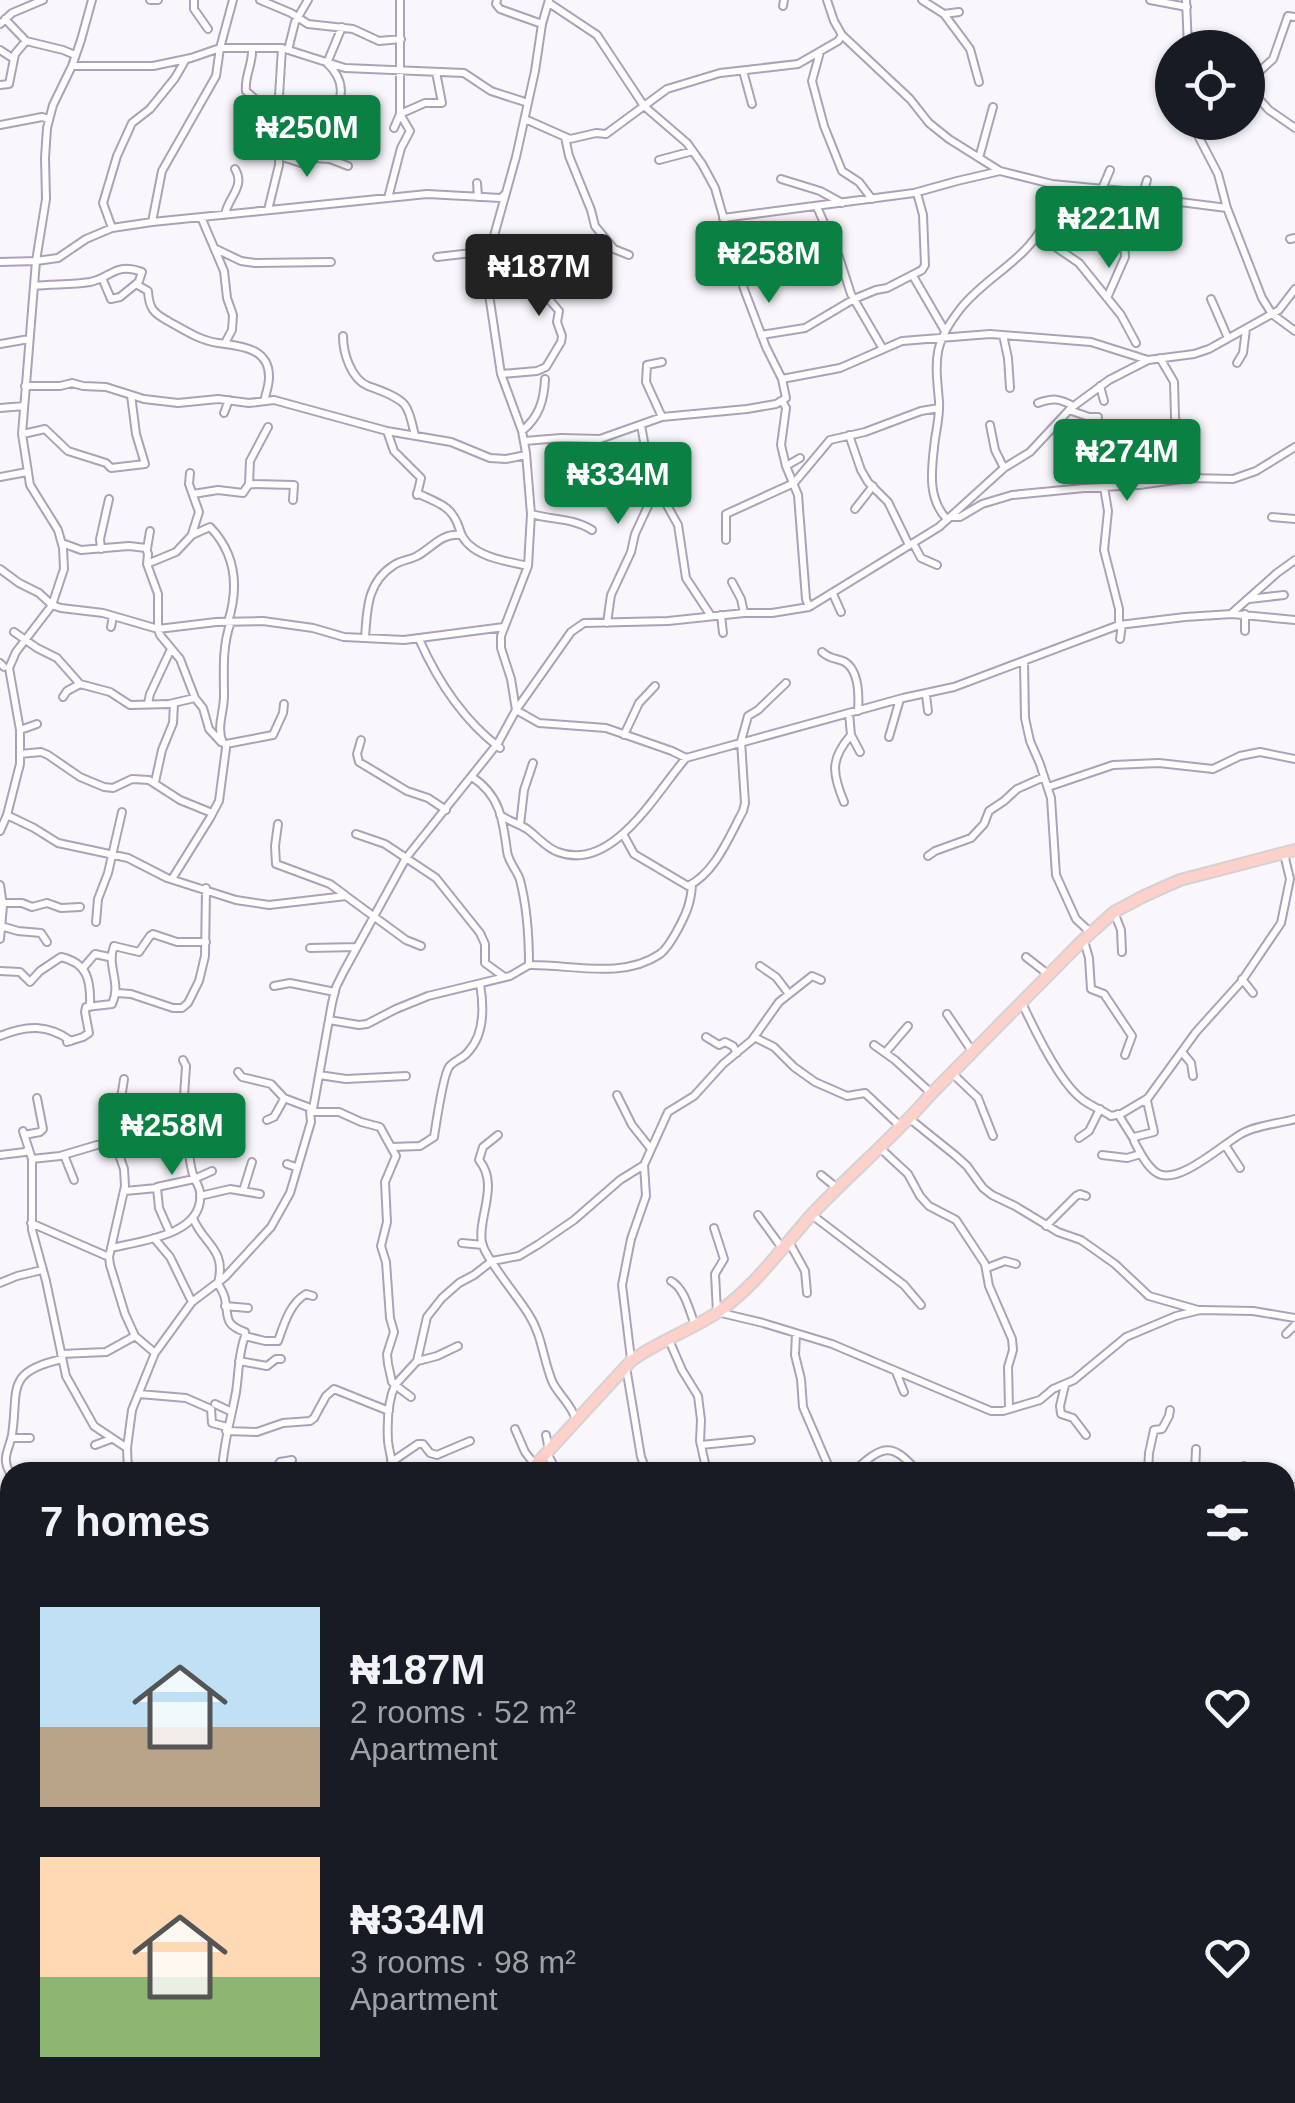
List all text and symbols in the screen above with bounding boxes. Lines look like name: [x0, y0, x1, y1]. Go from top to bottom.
map controls: [1155, 30, 1265, 140]
button: locate: [1155, 30, 1265, 140]
pin: ₦250M: [237, 95, 377, 180]
text: ₦250M: [255, 109, 359, 145]
pin: ₦221M: [1039, 186, 1179, 271]
text: ₦221M: [1057, 200, 1161, 236]
pin: ₦258M: [699, 221, 839, 306]
pin: ₦187M: [469, 234, 609, 319]
text: ₦258M: [717, 235, 821, 271]
text: ₦187M: [487, 248, 591, 284]
pin: ₦274M: [1057, 419, 1197, 504]
text: ₦274M: [1075, 433, 1179, 469]
pin: ₦334M: [548, 442, 688, 527]
text: ₦334M: [566, 456, 670, 492]
pin: ₦258M: [102, 1093, 242, 1178]
text: ₦258M: [120, 1107, 224, 1143]
icon: filters: [1200, 1495, 1255, 1550]
text: 7 homes: [40, 1498, 210, 1545]
text: ₦187M: [350, 1646, 485, 1693]
icon: home: [120, 1647, 240, 1767]
icon: heart: [1200, 1680, 1255, 1735]
text: 2 rooms · 52 m²: [350, 1694, 576, 1730]
text: Apartment: [350, 1731, 498, 1767]
text: ₦334M: [350, 1896, 485, 1943]
icon: home: [120, 1897, 240, 2017]
icon: heart: [1200, 1930, 1255, 1985]
text: 3 rooms · 98 m²: [350, 1944, 576, 1980]
text: Apartment: [350, 1981, 498, 2017]

